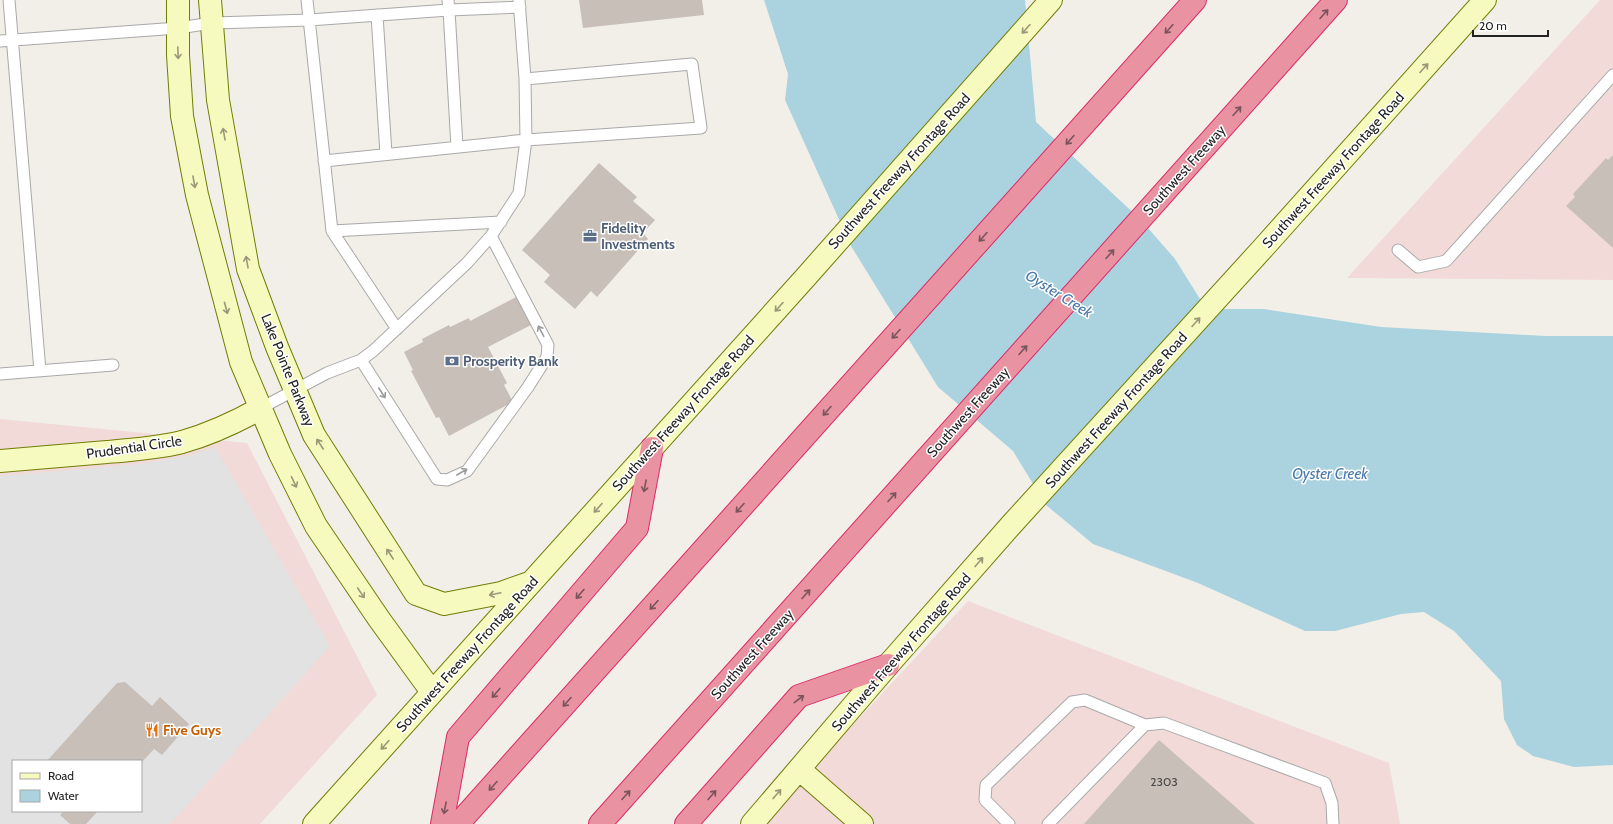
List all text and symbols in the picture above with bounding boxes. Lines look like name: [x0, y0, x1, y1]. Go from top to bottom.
one-way arrow: [1319, 9, 1328, 19]
scale bar: [1473, 12, 1548, 38]
text: 20 m: [1479, 18, 1507, 33]
one-way arrow: [1021, 24, 1030, 34]
one-way arrow: [1164, 24, 1173, 34]
one-way arrow: [175, 46, 182, 59]
one-way arrow: [1420, 63, 1429, 73]
street label: Southwest Freeway Frontage Road: [1258, 88, 1408, 252]
street label: Southwest Freeway Frontage Road: [824, 89, 974, 253]
one-way arrow: [1233, 106, 1242, 116]
street label: Southwest Freeway: [1139, 121, 1229, 219]
one-way arrow: [220, 128, 228, 141]
one-way arrow: [1065, 135, 1074, 145]
one-way arrow: [190, 175, 198, 188]
place label: Fidelity Investments: [601, 219, 675, 253]
office icon: Fidelity Investments: [582, 228, 598, 244]
one-way arrow: [978, 232, 988, 242]
one-way arrow: [1105, 248, 1114, 259]
one-way arrow: [243, 256, 251, 269]
water label: Oyster Creek: [1022, 266, 1096, 322]
one-way arrow: [223, 301, 231, 314]
one-way arrow: [775, 301, 784, 311]
street label: Lake Pointe Parkway: [257, 311, 319, 429]
one-way arrow: [1191, 317, 1200, 327]
one-way arrow: [537, 325, 544, 337]
one-way arrow: [892, 328, 901, 338]
street label: Southwest Freeway Frontage Road: [1041, 328, 1191, 492]
street label: Southwest Freeway Frontage Road: [608, 331, 758, 495]
one-way arrow: [1018, 346, 1027, 356]
place label: Prosperity Bank: [463, 352, 559, 370]
bank icon: Prosperity Bank: [444, 353, 460, 369]
street label: Southwest Freeway: [923, 363, 1013, 461]
one-way arrow: [377, 387, 386, 398]
one-way arrow: [822, 406, 831, 416]
street label: Prudential Circle: [85, 431, 183, 463]
one-way arrow: [316, 439, 324, 450]
water label: Oyster Creek: [1292, 465, 1368, 483]
one-way arrow: [456, 468, 468, 476]
one-way arrow: [291, 476, 299, 488]
one-way arrow: [640, 479, 648, 492]
one-way arrow: [888, 491, 897, 502]
one-way arrow: [593, 503, 603, 513]
one-way arrow: [735, 503, 745, 513]
one-way arrow: [386, 548, 394, 559]
one-way arrow: [974, 557, 983, 567]
street label: Southwest Freeway Frontage Road: [827, 569, 975, 735]
street label: Southwest Freeway Frontage Road: [392, 572, 542, 736]
one-way arrow: [357, 587, 365, 598]
one-way arrow: [801, 588, 810, 599]
one-way arrow: [576, 589, 585, 600]
one-way arrow: [489, 590, 502, 598]
one-way arrow: [649, 600, 658, 610]
street label: Southwest Freeway: [707, 605, 797, 703]
one-way arrow: [491, 688, 500, 698]
one-way arrow: [793, 695, 804, 703]
one-way arrow: [562, 697, 572, 707]
place label: Five Guys: [163, 721, 221, 739]
restaurant icon: Five Guys: [144, 722, 160, 738]
one-way arrow: [380, 740, 389, 750]
legend: [12, 760, 142, 812]
text: Road: [48, 768, 74, 783]
house number: 2303: [1150, 774, 1178, 789]
one-way arrow: [488, 780, 497, 791]
text: Water: [48, 788, 79, 803]
one-way arrow: [707, 789, 716, 800]
one-way arrow: [773, 789, 782, 800]
one-way arrow: [621, 790, 630, 800]
one-way arrow: [440, 801, 448, 814]

